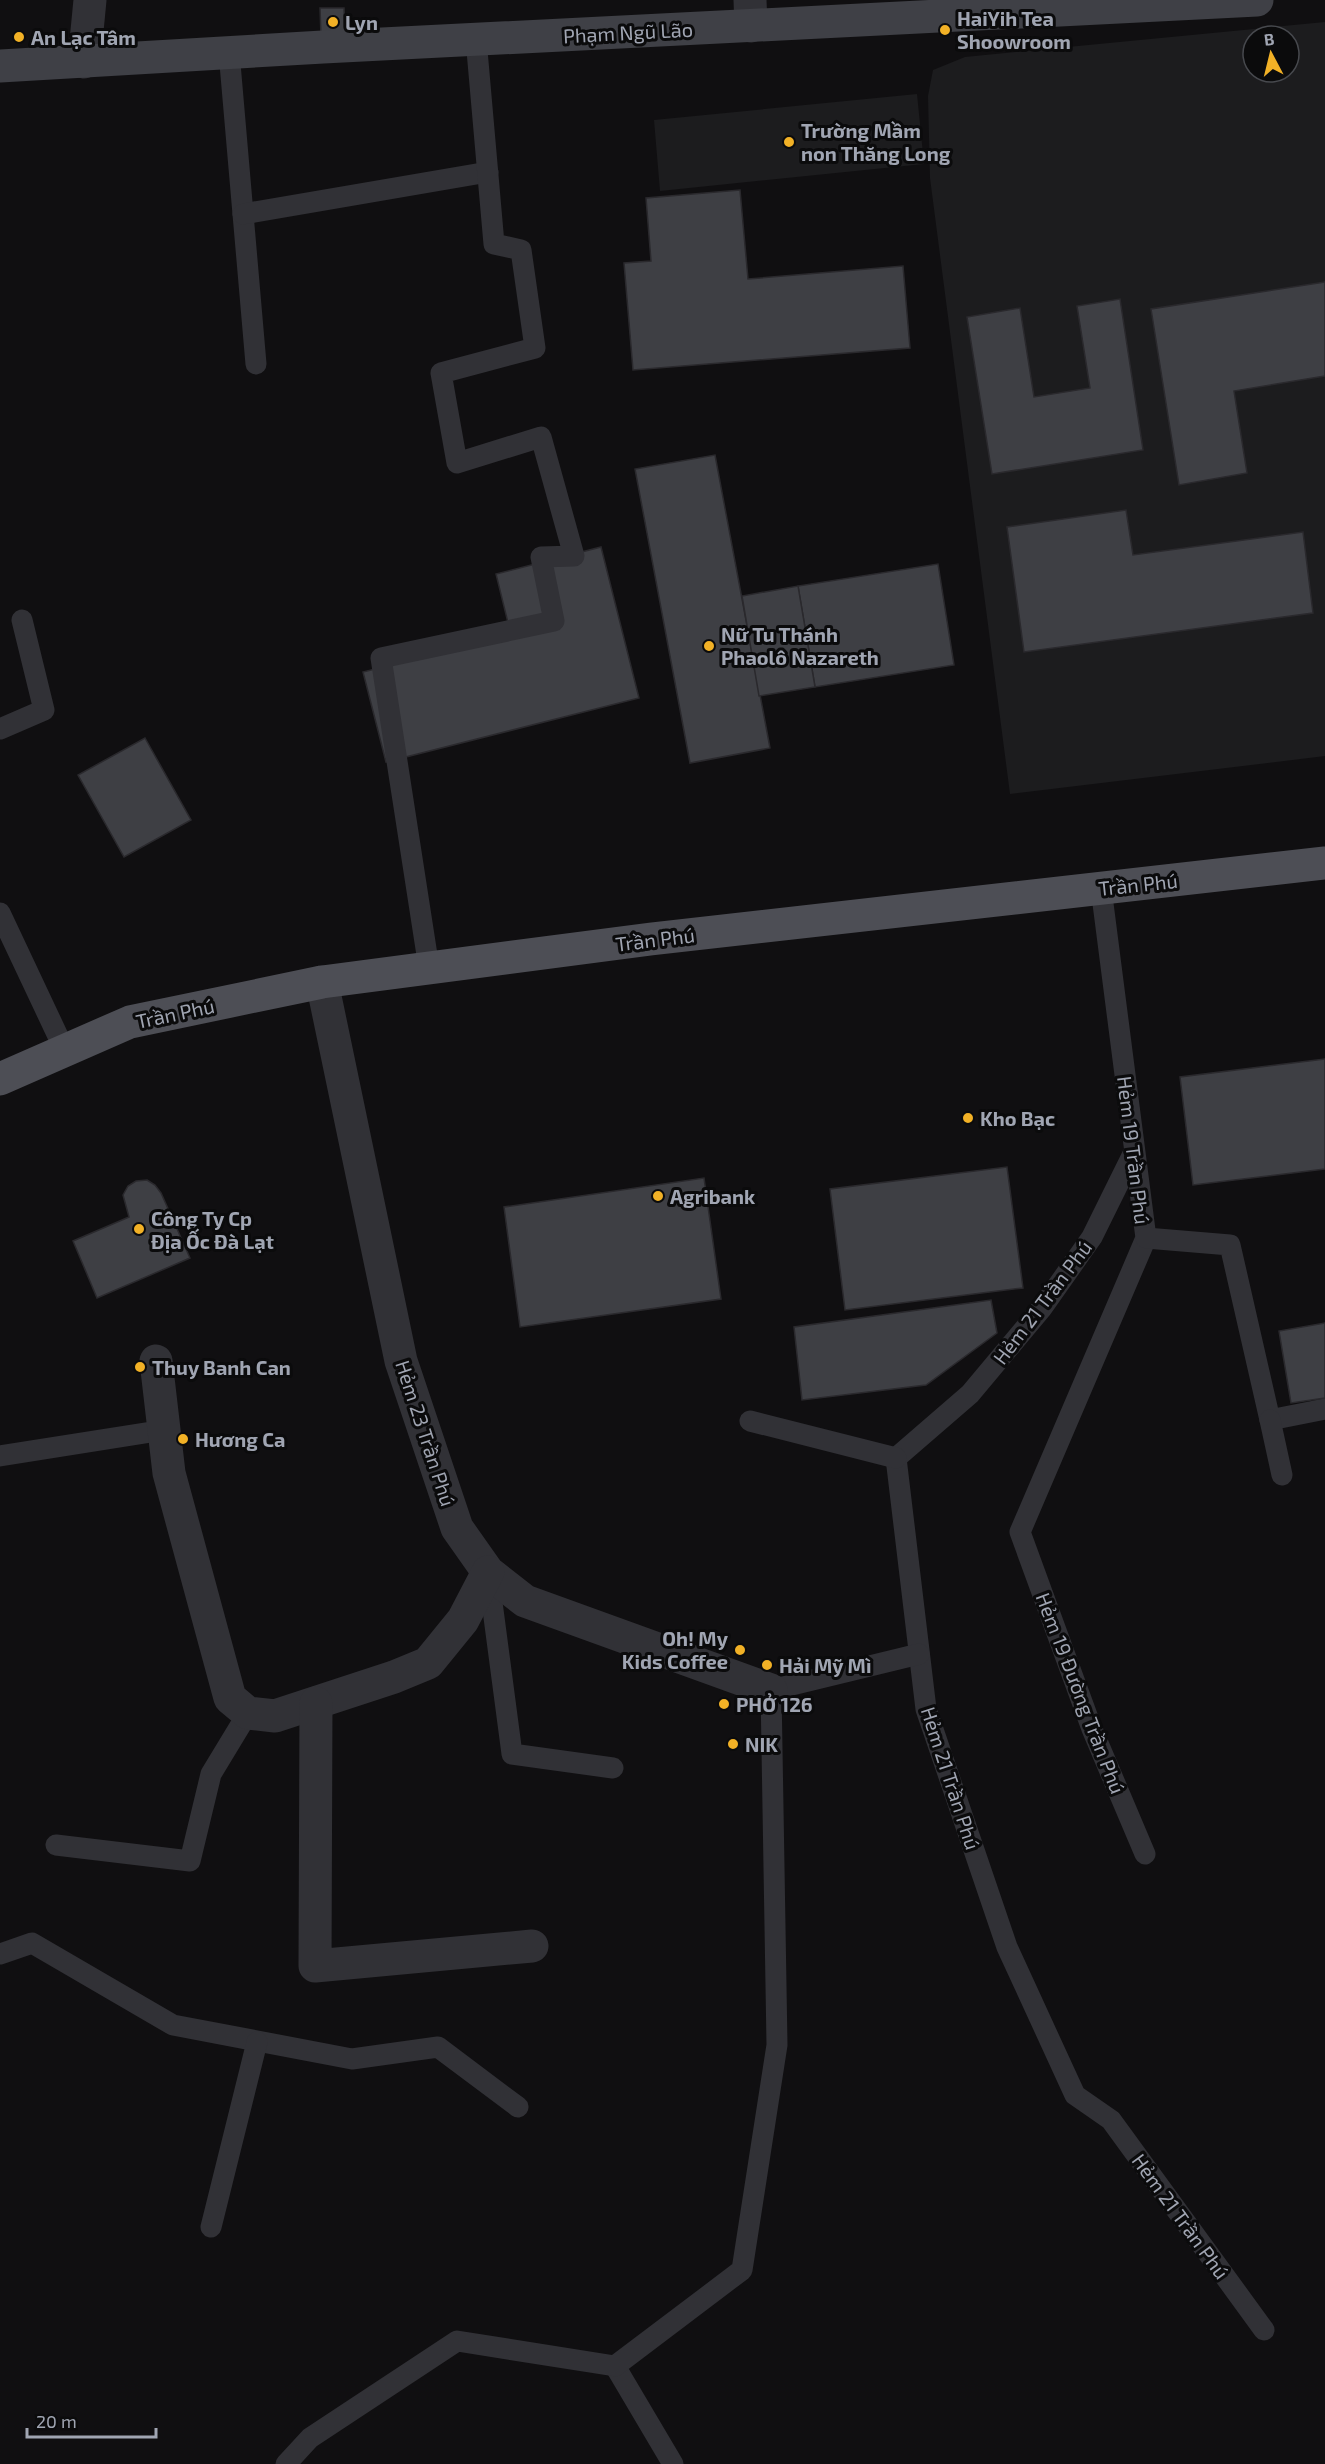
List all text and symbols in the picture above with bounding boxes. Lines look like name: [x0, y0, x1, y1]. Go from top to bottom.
place label: HaiYih Tea Shoowroom: [957, 6, 1071, 53]
place label: Lyn: [345, 10, 378, 35]
marker: Lyn: [326, 15, 340, 29]
street label: Phạm Ngũ Lão: [562, 17, 694, 47]
marker: HaiYih Tea Shoowroom: [938, 23, 952, 37]
north arrow: [1241, 24, 1301, 84]
place label: An Lạc Tâm: [31, 25, 136, 49]
text: B: [1263, 29, 1275, 49]
marker: An Lạc Tâm: [12, 30, 26, 44]
place label: Trường Mầm non Thăng Long: [801, 118, 951, 165]
marker: Trường Mầm non Thăng Long: [782, 135, 796, 149]
place label: Nữ Tu Thánh Phaolô Nazareth: [721, 622, 879, 669]
marker: Nữ Tu Thánh Phaolô Nazareth: [702, 639, 716, 653]
street label: Trần Phú: [1097, 868, 1179, 900]
street label: Trần Phú: [614, 922, 696, 956]
street label: Trần Phú: [134, 993, 216, 1033]
street label: Hẻm 19 Trần Phú: [1113, 1075, 1155, 1225]
place label: Kho Bạc: [980, 1106, 1055, 1130]
marker: Kho Bạc: [961, 1111, 975, 1125]
place label: Agribank: [670, 1184, 756, 1208]
marker: Agribank: [651, 1189, 665, 1203]
place label: Công Ty Cp Địa Ốc Đà Lạt: [151, 1206, 274, 1253]
marker: Công Ty Cp Địa Ốc Đà Lạt: [132, 1222, 146, 1236]
street label: Hẻm 21 Trần Phú: [988, 1235, 1096, 1369]
place label: Thuy Banh Can: [152, 1355, 291, 1380]
street label: Hẻm 23 Trần Phú: [391, 1357, 461, 1509]
marker: Thuy Banh Can: [133, 1360, 147, 1374]
place label: Hương Ca: [195, 1427, 285, 1451]
marker: Hương Ca: [176, 1432, 190, 1446]
street label: Hẻm 19 Đường Trần Phú: [1032, 1589, 1130, 1797]
place label: Oh! My Kids Coffee: [622, 1626, 729, 1673]
marker: Oh! My Kids Coffee: [733, 1643, 747, 1657]
place label: Hải Mỹ Mì: [779, 1653, 872, 1678]
marker: Hải Mỹ Mì: [760, 1658, 774, 1672]
place label: PHỞ 126: [736, 1692, 813, 1716]
marker: PHỞ 126: [717, 1697, 731, 1711]
street label: Hẻm 21 Trần Phú: [917, 1703, 985, 1853]
place label: NIK: [745, 1732, 778, 1756]
marker: NIK: [726, 1737, 740, 1751]
street label: Hẻm 21 Trần Phú: [1128, 2149, 1234, 2283]
scale bar: [27, 2401, 156, 2439]
text: 20 m: [36, 2410, 77, 2432]

